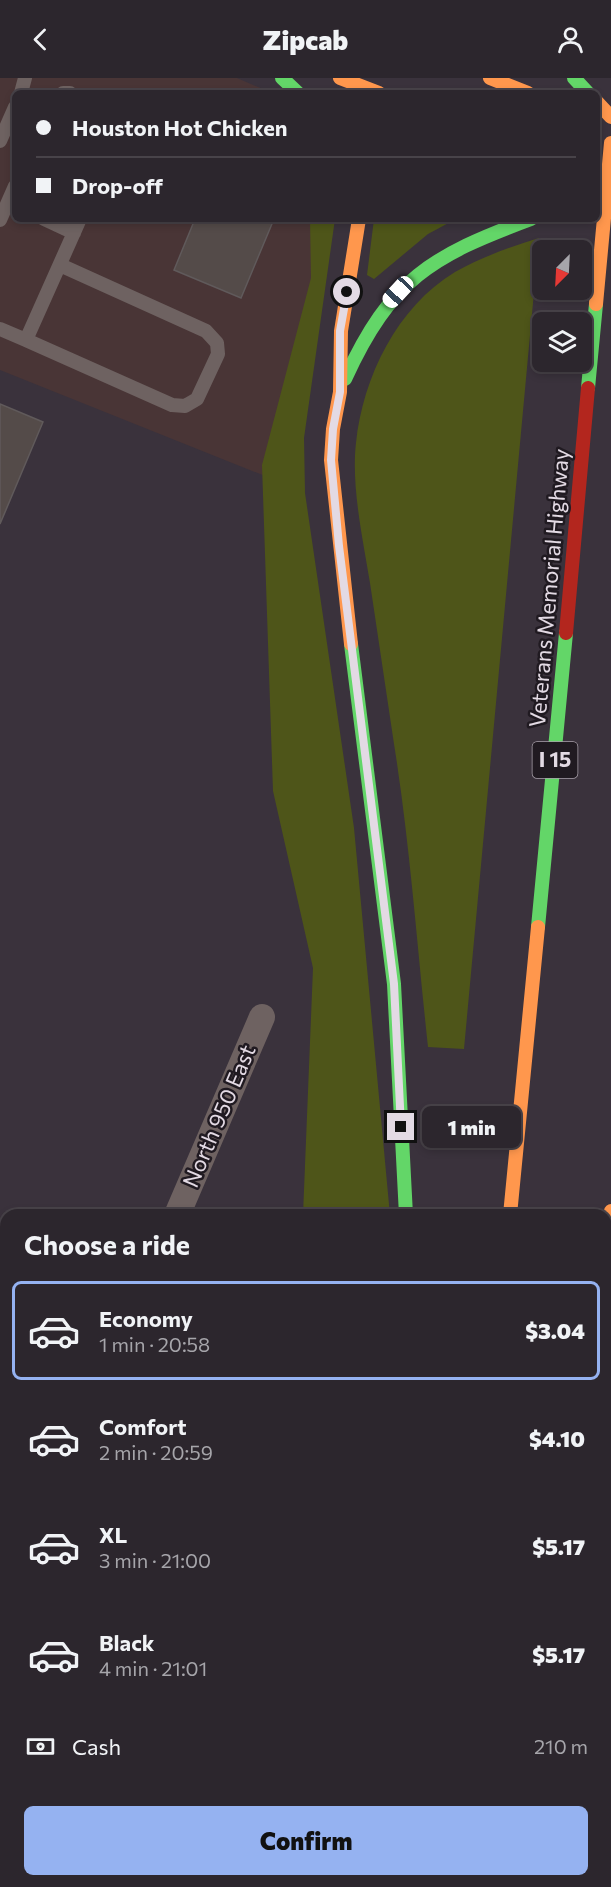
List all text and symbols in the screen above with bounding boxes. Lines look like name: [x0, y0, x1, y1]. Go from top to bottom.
icon: back: [24, 23, 57, 56]
text: Zipcab: [263, 23, 348, 56]
icon: person: [554, 23, 587, 56]
text: Houston Hot Chicken: [72, 114, 288, 141]
text: Drop-off: [72, 172, 163, 199]
north arrow: [532, 240, 592, 300]
map controls: [532, 240, 592, 372]
car: [379, 273, 417, 311]
route start: [333, 278, 360, 305]
button: layers: [532, 312, 592, 372]
street label: Veterans Memorial Highway: [523, 448, 574, 728]
road number: I 15: [532, 742, 578, 778]
street label: North 950 East: [176, 1040, 261, 1191]
callout: 1 min: [422, 1106, 521, 1148]
route end: [387, 1113, 414, 1140]
text: 1 min: [447, 1115, 496, 1139]
text: Choose a ride: [24, 1228, 190, 1261]
icon: car: [27, 1304, 81, 1358]
text: Economy: [99, 1305, 193, 1332]
text: $3.04: [525, 1317, 585, 1344]
text: 1 min · 20:58: [99, 1332, 210, 1356]
icon: car: [27, 1412, 81, 1466]
text: Comfort: [99, 1413, 187, 1440]
text: $4.10: [529, 1425, 585, 1452]
text: 2 min · 20:59: [99, 1440, 213, 1464]
icon: car: [27, 1520, 81, 1574]
text: XL: [99, 1521, 127, 1548]
text: $5.17: [532, 1533, 585, 1560]
text: 3 min · 21:00: [99, 1548, 211, 1572]
icon: car: [27, 1628, 81, 1682]
text: Black: [99, 1629, 154, 1656]
text: $5.17: [532, 1641, 585, 1668]
text: 4 min · 21:01: [99, 1656, 207, 1680]
icon: cash: [24, 1730, 57, 1763]
text: Cash: [72, 1733, 121, 1760]
text: 210 m: [534, 1734, 588, 1758]
button: Confirm: [24, 1806, 588, 1875]

